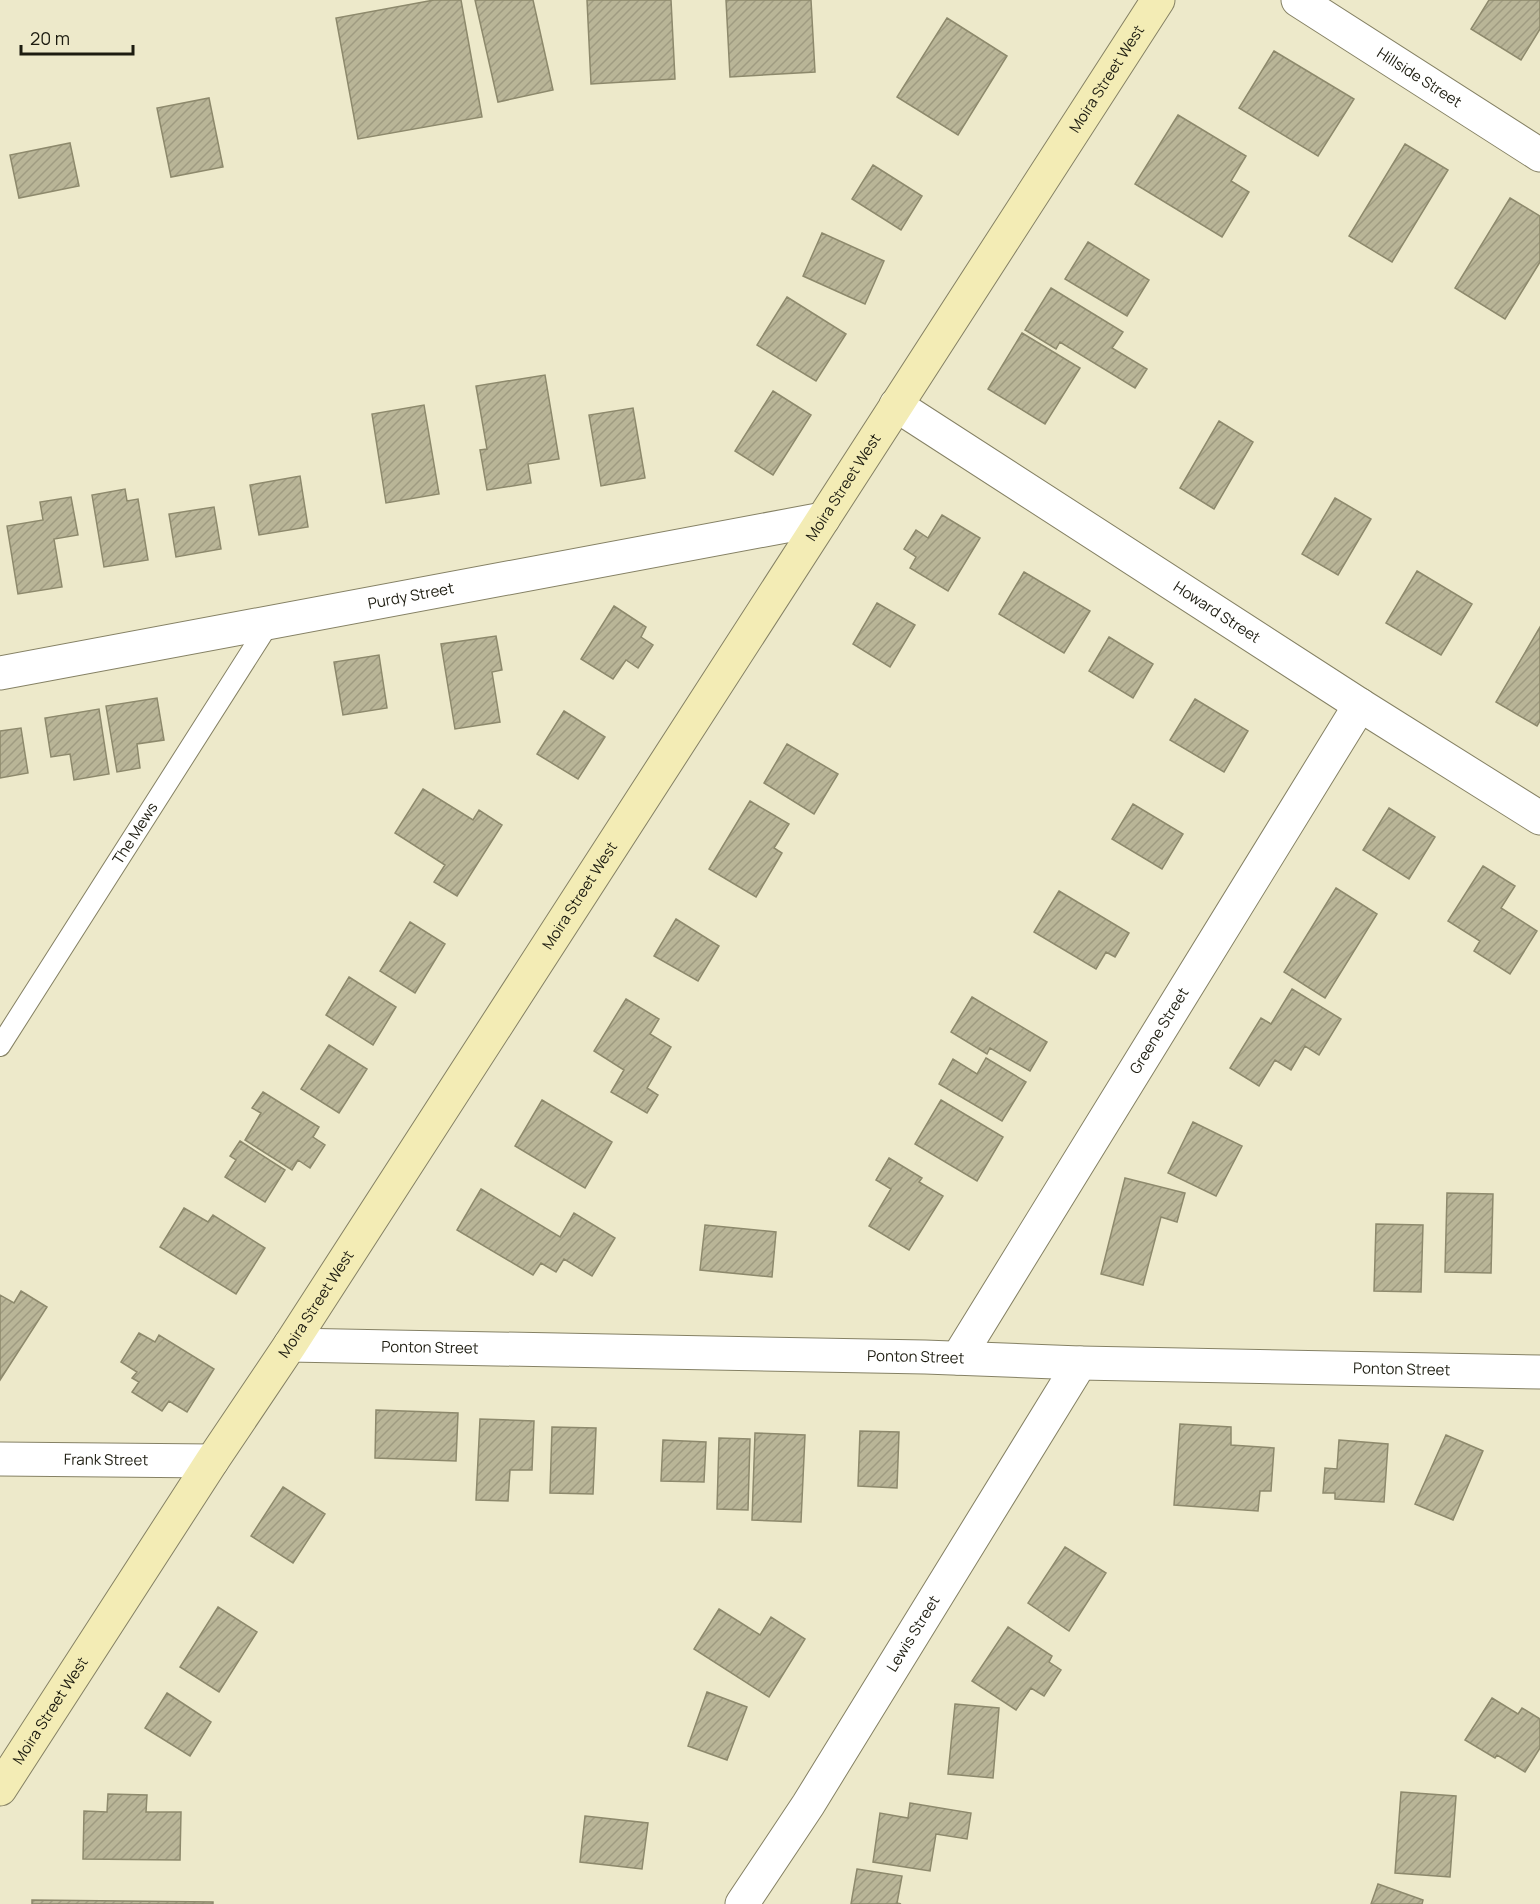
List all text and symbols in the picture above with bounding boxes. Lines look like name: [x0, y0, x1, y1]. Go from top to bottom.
scale bar: [21, 18, 134, 56]
street label: Moira Street West: [1064, 21, 1149, 137]
text: 20 m: [30, 26, 70, 50]
street label: Hillside Street: [1373, 42, 1466, 112]
street label: Moira Street West: [800, 429, 886, 545]
street label: Howard Street: [1170, 576, 1265, 648]
street label: Purdy Street: [366, 577, 456, 614]
street label: The Mews: [107, 798, 163, 868]
street label: Moira Street West: [537, 838, 622, 953]
street label: Greene Street: [1124, 984, 1193, 1078]
street label: Moira Street West: [273, 1246, 359, 1362]
street label: Ponton Street: [381, 1336, 479, 1359]
street label: Ponton Street: [867, 1345, 965, 1369]
street label: Ponton Street: [1353, 1357, 1451, 1380]
street label: Frank Street: [64, 1449, 148, 1470]
street label: Lewis Street: [881, 1591, 944, 1676]
street label: Moira Street West: [7, 1653, 93, 1769]

